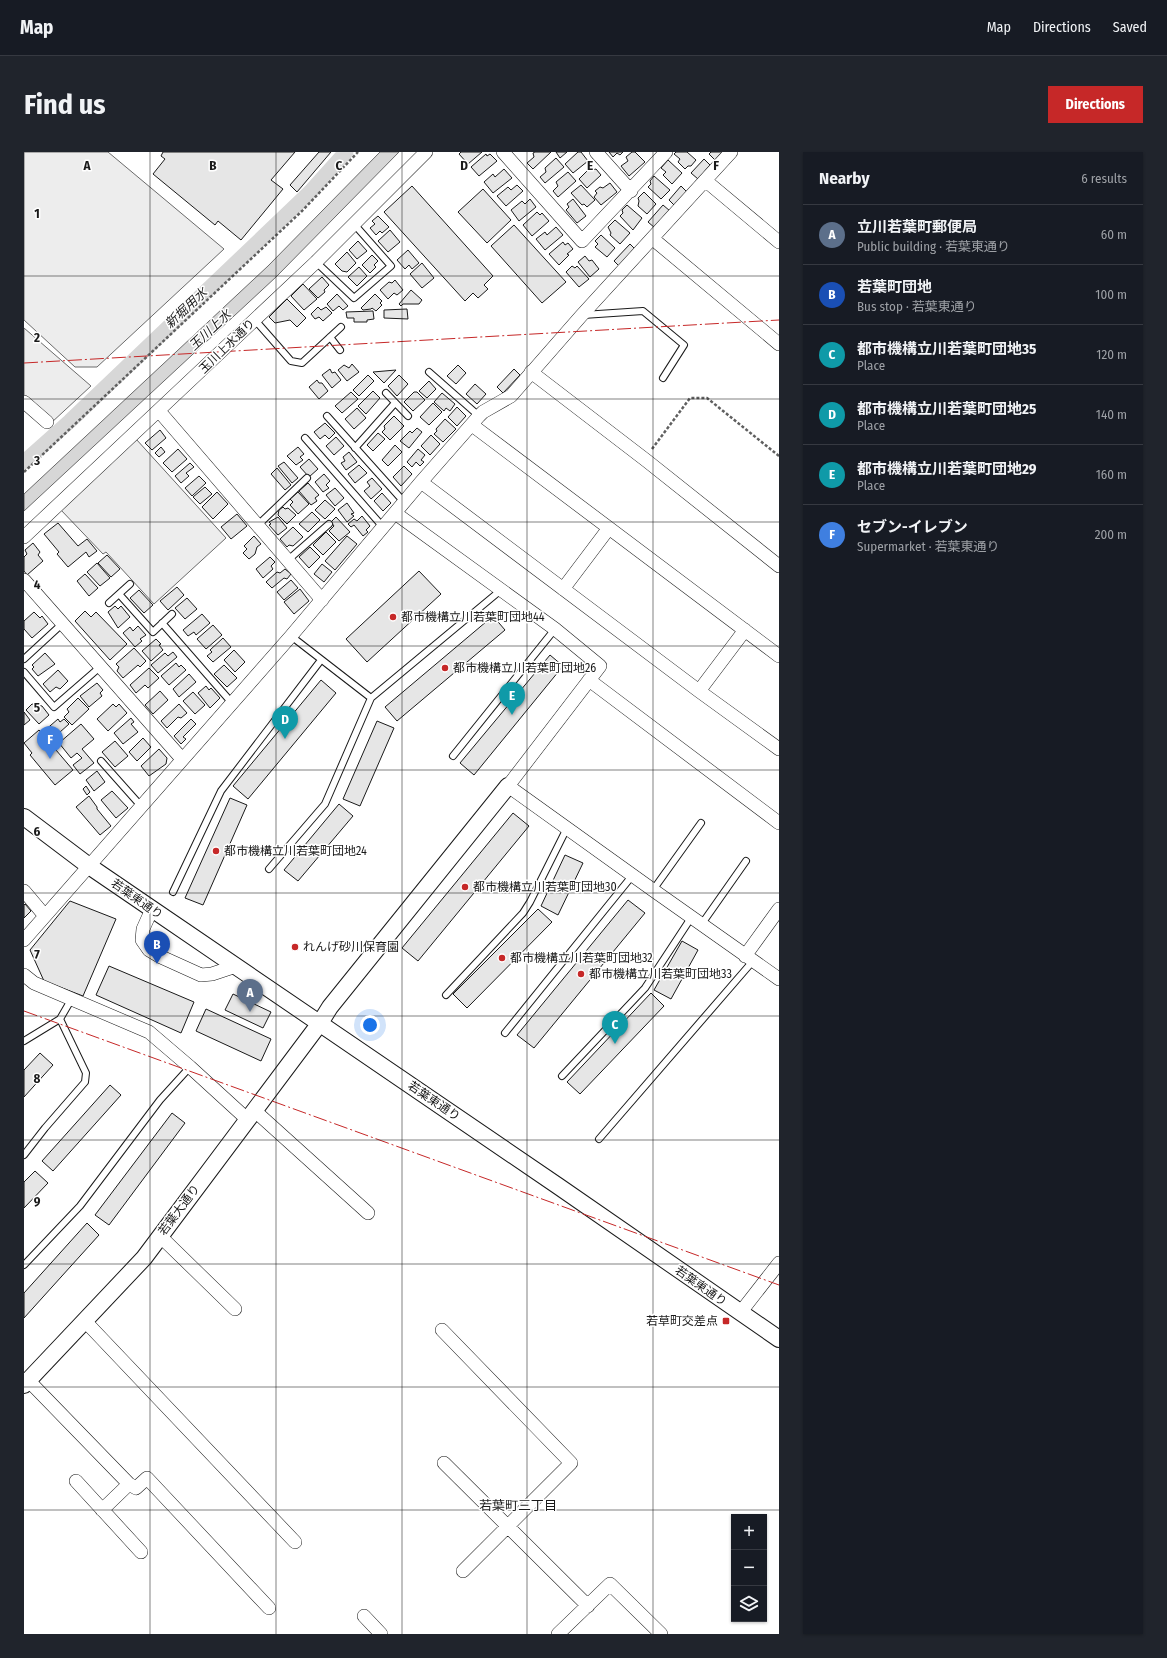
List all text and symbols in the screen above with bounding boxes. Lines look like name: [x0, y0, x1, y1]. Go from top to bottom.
text: Map: [20, 16, 53, 39]
text: Map: [987, 19, 1011, 36]
text: Directions: [1033, 19, 1091, 36]
text: Saved: [1113, 19, 1147, 36]
button: Directions: [1048, 86, 1143, 123]
text: Find us: [24, 88, 106, 121]
text: A: [82, 158, 91, 173]
text: B: [209, 158, 217, 173]
text: C: [336, 158, 343, 173]
text: D: [460, 158, 468, 173]
text: E: [587, 158, 593, 173]
text: F: [713, 158, 719, 173]
text: Nearby: [819, 168, 870, 189]
text: 6 results: [1081, 171, 1127, 186]
text: 1: [34, 206, 40, 221]
text: 立川若葉町郵便局: [857, 218, 977, 236]
text: A: [828, 227, 836, 242]
text: 60 m: [1101, 227, 1127, 242]
text: Public building · 若葉東通り: [857, 239, 1010, 254]
text: 若葉町団地: [857, 278, 932, 296]
water label: 新堀用水: [162, 283, 212, 331]
text: B: [828, 287, 836, 302]
text: 100 m: [1095, 287, 1127, 302]
text: Bus stop · 若葉東通り: [857, 299, 977, 314]
water label: 玉川上水: [186, 305, 236, 353]
street label: 玉川上水通り: [196, 316, 258, 376]
text: 2: [33, 330, 40, 345]
text: 都市機構立川若葉町団地35: [857, 340, 1036, 358]
text: C: [829, 347, 835, 362]
text: 120 m: [1096, 347, 1127, 362]
text: Place: [857, 358, 885, 373]
text: 都市機構立川若葉町団地25: [857, 400, 1036, 418]
text: D: [828, 407, 836, 422]
text: 140 m: [1096, 407, 1127, 422]
text: Place: [857, 418, 885, 433]
text: 3: [33, 453, 40, 468]
text: 都市機構立川若葉町団地29: [857, 460, 1037, 478]
text: E: [829, 467, 835, 482]
text: 160 m: [1096, 467, 1127, 482]
text: Place: [857, 478, 885, 493]
text: セブン-イレブン: [857, 518, 968, 536]
text: F: [829, 527, 835, 542]
text: 200 m: [1095, 527, 1127, 542]
text: Supermarket · 若葉東通り: [857, 539, 1000, 554]
text: 4: [34, 577, 41, 592]
place label: 都市機構立川若葉町団地44: [401, 610, 545, 624]
marker: 都市機構立川若葉町団地44: [388, 612, 398, 622]
place label: 都市機構立川若葉町団地26: [453, 661, 596, 675]
marker: 都市機構立川若葉町団地26: [440, 663, 450, 673]
pin: E: [499, 682, 525, 715]
text: 5: [34, 700, 40, 715]
pin: D: [272, 706, 298, 739]
pin: F: [37, 726, 63, 759]
text: 6: [34, 824, 41, 839]
place label: 都市機構立川若葉町団地24: [224, 844, 367, 858]
marker: 都市機構立川若葉町団地24: [211, 846, 221, 856]
street label: 若葉東通り: [108, 876, 166, 922]
place label: 都市機構立川若葉町団地30: [473, 880, 617, 894]
marker: 都市機構立川若葉町団地30: [460, 882, 470, 892]
pin: B: [144, 931, 170, 964]
place label: れんげ砂川保育園: [303, 940, 399, 954]
marker: れんげ砂川保育園: [290, 942, 300, 952]
text: 7: [34, 947, 40, 962]
place label: 都市機構立川若葉町団地32: [510, 951, 653, 965]
marker: 都市機構立川若葉町団地32: [497, 953, 507, 963]
place label: 都市機構立川若葉町団地33: [589, 967, 732, 981]
marker: 都市機構立川若葉町団地33: [576, 969, 586, 979]
pin: A: [237, 979, 263, 1012]
pin: C: [602, 1011, 628, 1044]
your location: [360, 1015, 380, 1035]
text: 8: [34, 1071, 41, 1086]
street label: 若葉東通り: [405, 1078, 463, 1124]
street label: 若葉大通り: [155, 1182, 203, 1238]
text: 9: [34, 1194, 41, 1209]
street label: 若葉東通り: [672, 1263, 730, 1309]
place label: 若草町交差点: [646, 1314, 718, 1328]
marker: 若草町交差点: [721, 1316, 731, 1326]
district label: 若葉町三丁目: [479, 1498, 557, 1513]
map controls: [731, 1514, 767, 1622]
button: +: [731, 1514, 767, 1550]
button: −: [731, 1550, 767, 1586]
button: layers: [731, 1586, 767, 1622]

